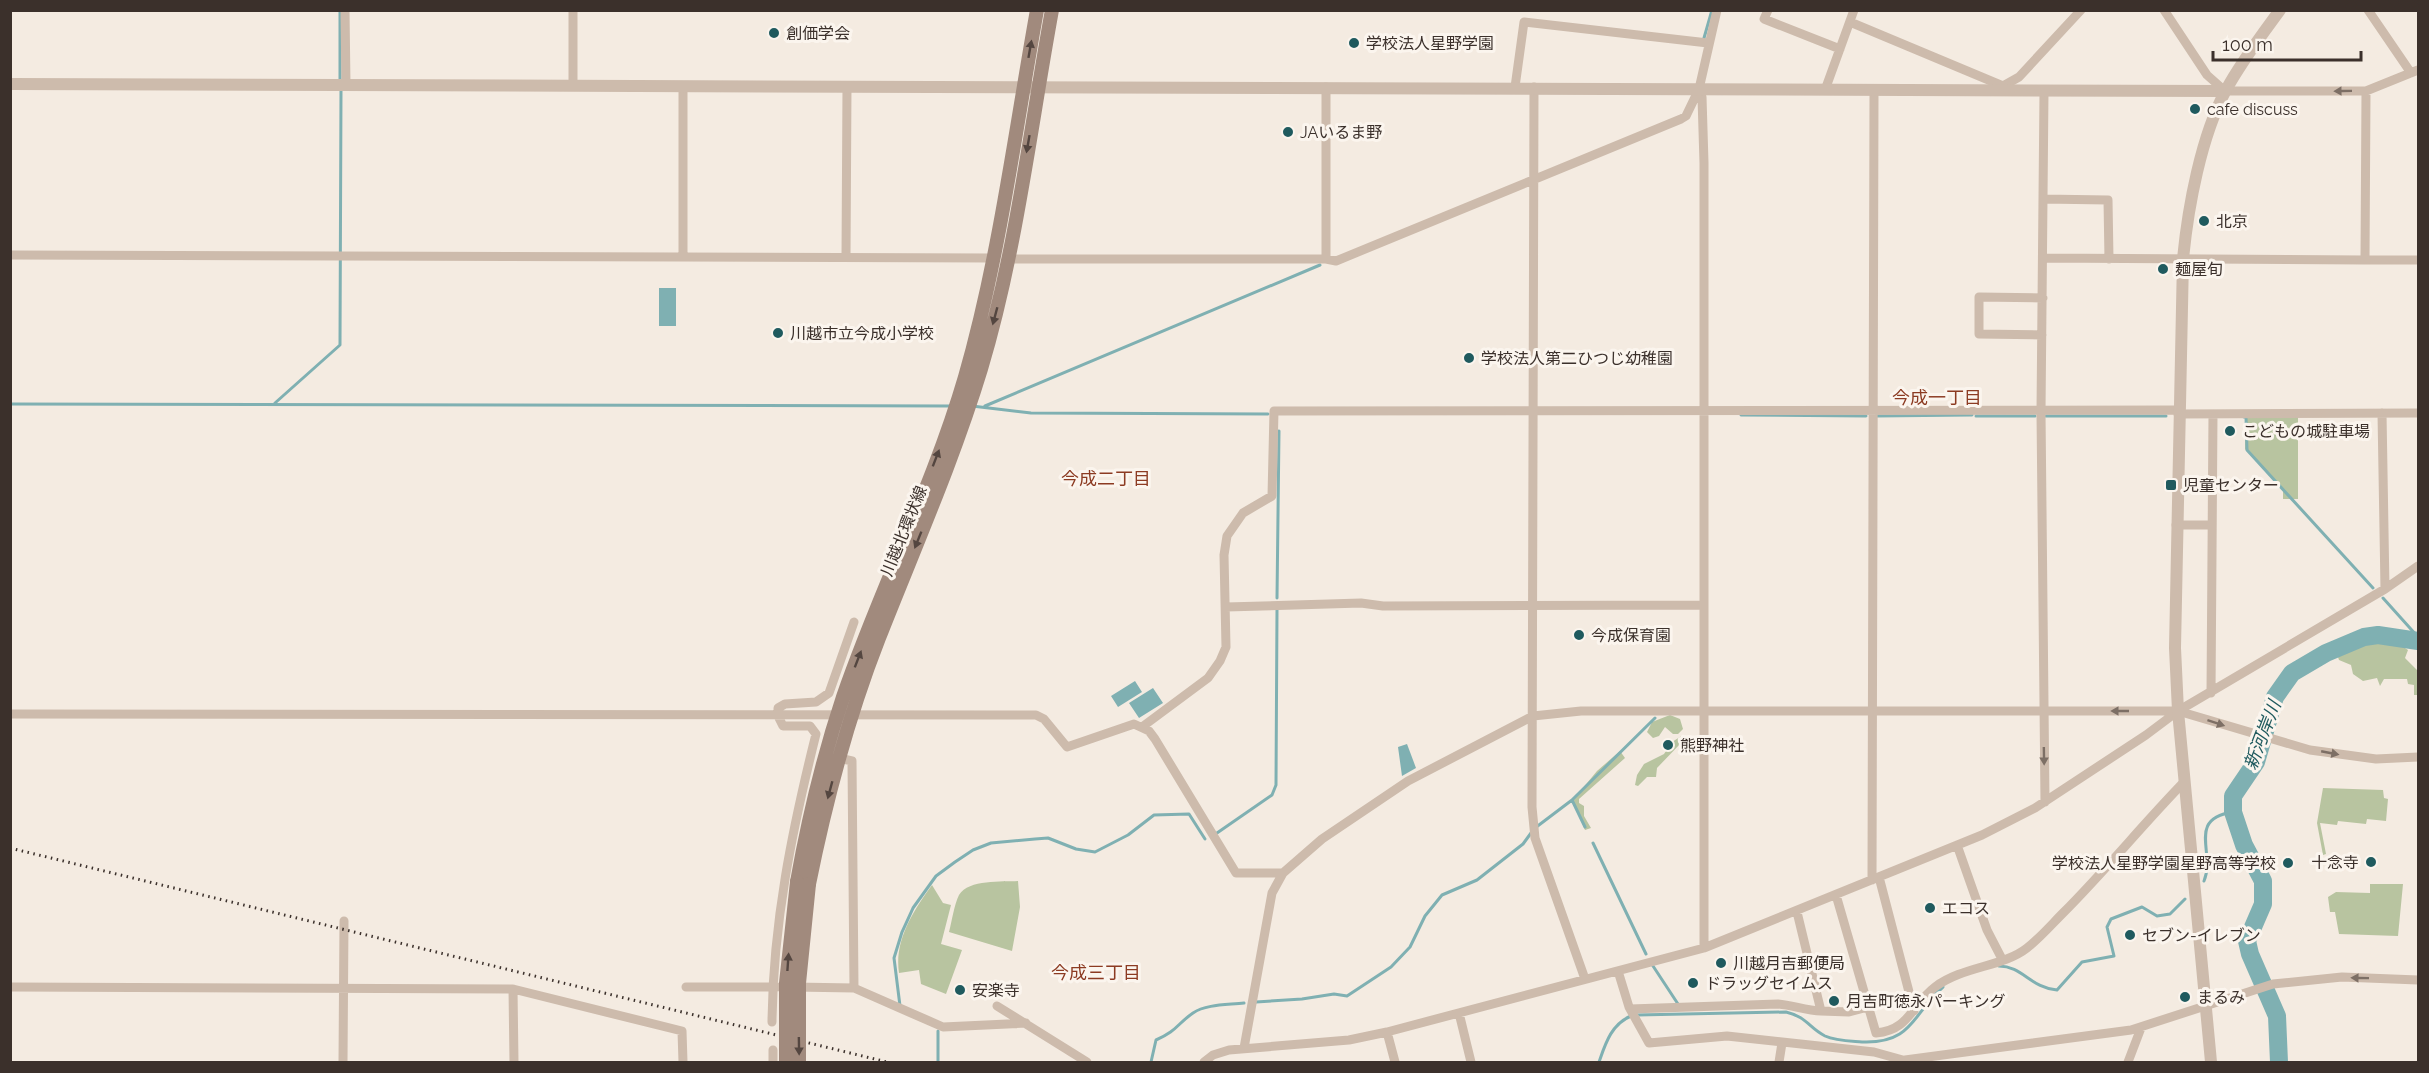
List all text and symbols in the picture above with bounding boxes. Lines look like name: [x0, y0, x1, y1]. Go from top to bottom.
place label: 創価学会: [786, 24, 850, 43]
scale bar: [2213, 24, 2362, 62]
marker: 創価学会: [767, 26, 781, 40]
place label: 学校法人星野学園: [1366, 34, 1494, 53]
text: 100 m: [2222, 34, 2273, 55]
marker: 学校法人星野学園: [1347, 36, 1361, 50]
one-way arrow: [1026, 39, 1035, 58]
one-way arrow: [2333, 86, 2352, 96]
place label: cafe discuss: [2207, 100, 2298, 119]
marker: cafe discuss: [2188, 102, 2202, 116]
place label: JAいるま野: [1300, 123, 1382, 142]
marker: JAいるま野: [1281, 125, 1295, 139]
one-way arrow: [1024, 135, 1033, 154]
place label: 北京: [2216, 212, 2248, 231]
marker: 北京: [2197, 214, 2211, 228]
place label: 麺屋旬: [2175, 260, 2223, 279]
marker: 麺屋旬: [2156, 262, 2170, 276]
one-way arrow: [989, 306, 999, 325]
place label: 川越市立今成小学校: [790, 324, 934, 343]
marker: 川越市立今成小学校: [771, 326, 785, 340]
place label: 学校法人第二ひつじ幼稚園: [1481, 349, 1673, 368]
marker: 学校法人第二ひつじ幼稚園: [1462, 351, 1476, 365]
district label: 今成一丁目: [1892, 387, 1982, 408]
place label: こどもの城駐車場: [2242, 422, 2370, 441]
marker: こどもの城駐車場: [2223, 424, 2237, 438]
one-way arrow: [932, 449, 942, 467]
district label: 今成二丁目: [1061, 468, 1151, 489]
place label: 児童センター: [2183, 476, 2279, 495]
marker: 児童センター: [2164, 478, 2178, 492]
street label: 川越北環状線: [877, 483, 931, 579]
one-way arrow: [913, 531, 923, 549]
place label: 今成保育園: [1591, 626, 1671, 645]
marker: 今成保育園: [1572, 628, 1586, 642]
one-way arrow: [853, 650, 863, 668]
water label: 新河岸川: [2239, 696, 2285, 772]
one-way arrow: [2110, 706, 2129, 716]
one-way arrow: [2207, 719, 2225, 728]
place label: 熊野神社: [1680, 736, 1744, 755]
marker: 熊野神社: [1661, 738, 1675, 752]
one-way arrow: [2039, 747, 2048, 766]
one-way arrow: [2321, 749, 2340, 758]
one-way arrow: [825, 781, 834, 799]
place label: 十念寺: [2311, 853, 2359, 872]
place label: 学校法人星野学園星野高等学校: [2052, 854, 2276, 873]
marker: 十念寺: [2364, 855, 2378, 869]
marker: 学校法人星野学園星野高等学校: [2281, 856, 2295, 870]
place label: エコス: [1942, 899, 1990, 918]
marker: エコス: [1923, 901, 1937, 915]
place label: セブン-イレブン: [2142, 926, 2261, 945]
marker: セブン-イレブン: [2123, 928, 2137, 942]
one-way arrow: [783, 953, 793, 972]
place label: 川越月吉郵便局: [1733, 954, 1845, 973]
marker: 川越月吉郵便局: [1714, 956, 1728, 970]
district label: 今成三丁目: [1051, 962, 1141, 983]
one-way arrow: [2351, 973, 2370, 983]
place label: ドラッグセイムス: [1705, 974, 1833, 993]
marker: ドラッグセイムス: [1686, 976, 1700, 990]
place label: 安楽寺: [972, 981, 1020, 1000]
marker: 安楽寺: [953, 983, 967, 997]
place label: まるみ: [2197, 988, 2245, 1007]
marker: まるみ: [2178, 990, 2192, 1004]
place label: 月吉町徳永パーキング: [1846, 992, 2006, 1011]
marker: 月吉町徳永パーキング: [1827, 994, 1841, 1008]
one-way arrow: [794, 1037, 804, 1056]

